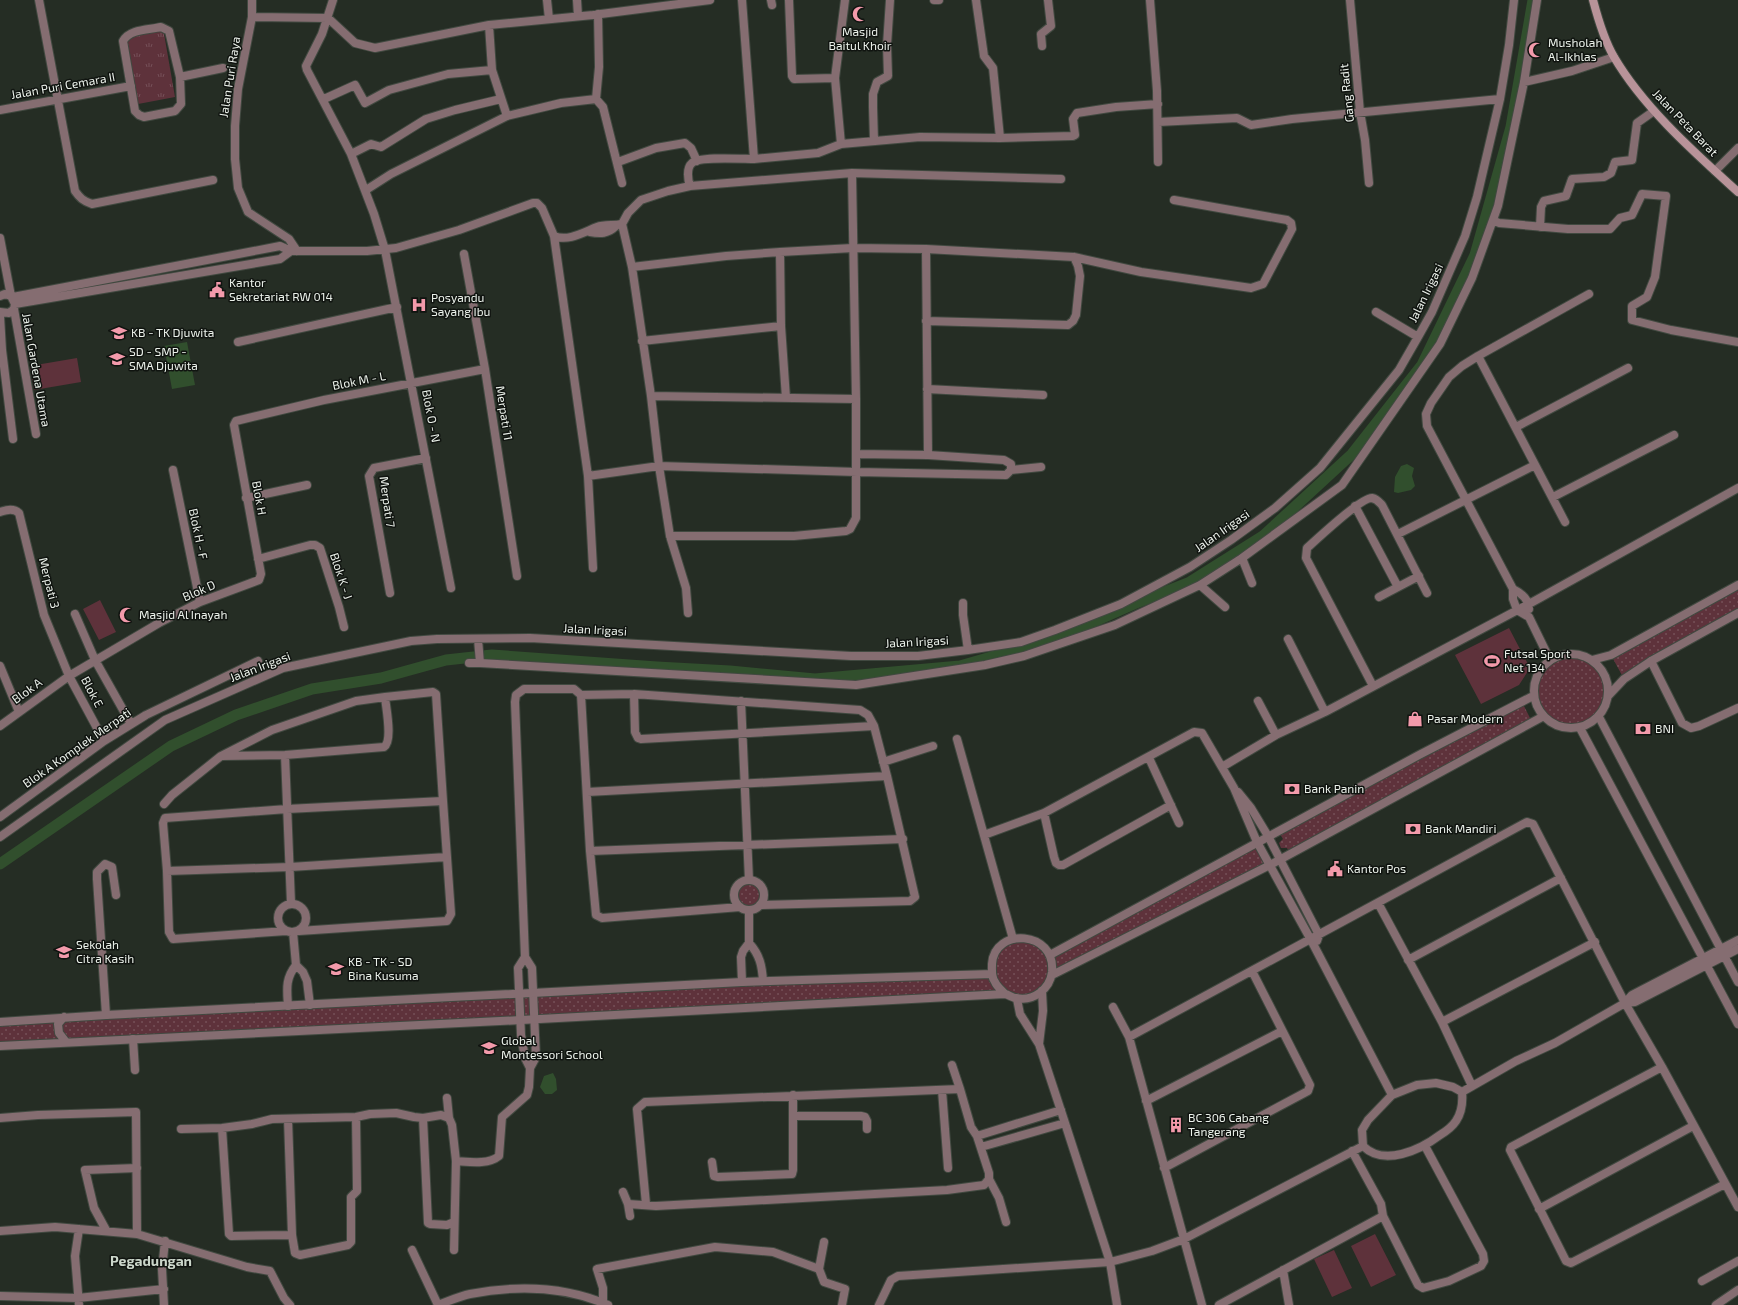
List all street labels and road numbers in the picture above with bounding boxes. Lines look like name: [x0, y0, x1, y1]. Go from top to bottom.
street label: Jalan Puri Raya: [216, 35, 242, 118]
street label: Gang Radit: [1336, 63, 1356, 123]
street label: Jalan Puri Cemara II: [10, 69, 116, 101]
street label: Jalan Peta Barat: [1650, 86, 1722, 159]
street label: Jalan Irigasi: [1405, 261, 1445, 324]
street label: Jalan Gardena Utama: [20, 312, 54, 428]
street label: Blok M - L: [331, 368, 387, 392]
street label: Merpati 11: [494, 385, 516, 441]
street label: Blok O - N: [420, 388, 444, 444]
street label: Merpati 7: [377, 475, 399, 528]
street label: Blok H: [250, 480, 270, 516]
street label: Jalan Irigasi: [1191, 506, 1252, 554]
street label: Blok H - F: [187, 507, 211, 561]
street label: Blok K - J: [328, 551, 356, 601]
street label: Merpati 3: [37, 556, 63, 610]
street label: Blok D: [180, 577, 217, 603]
street label: Jalan Irigasi: [563, 620, 627, 638]
street label: Jalan Irigasi: [885, 632, 949, 650]
street label: Jalan Irigasi: [227, 648, 292, 684]
street label: Blok A: [9, 674, 45, 706]
street label: Blok E: [79, 674, 107, 710]
street label: Blok A Komplek Merpati: [20, 704, 133, 790]

